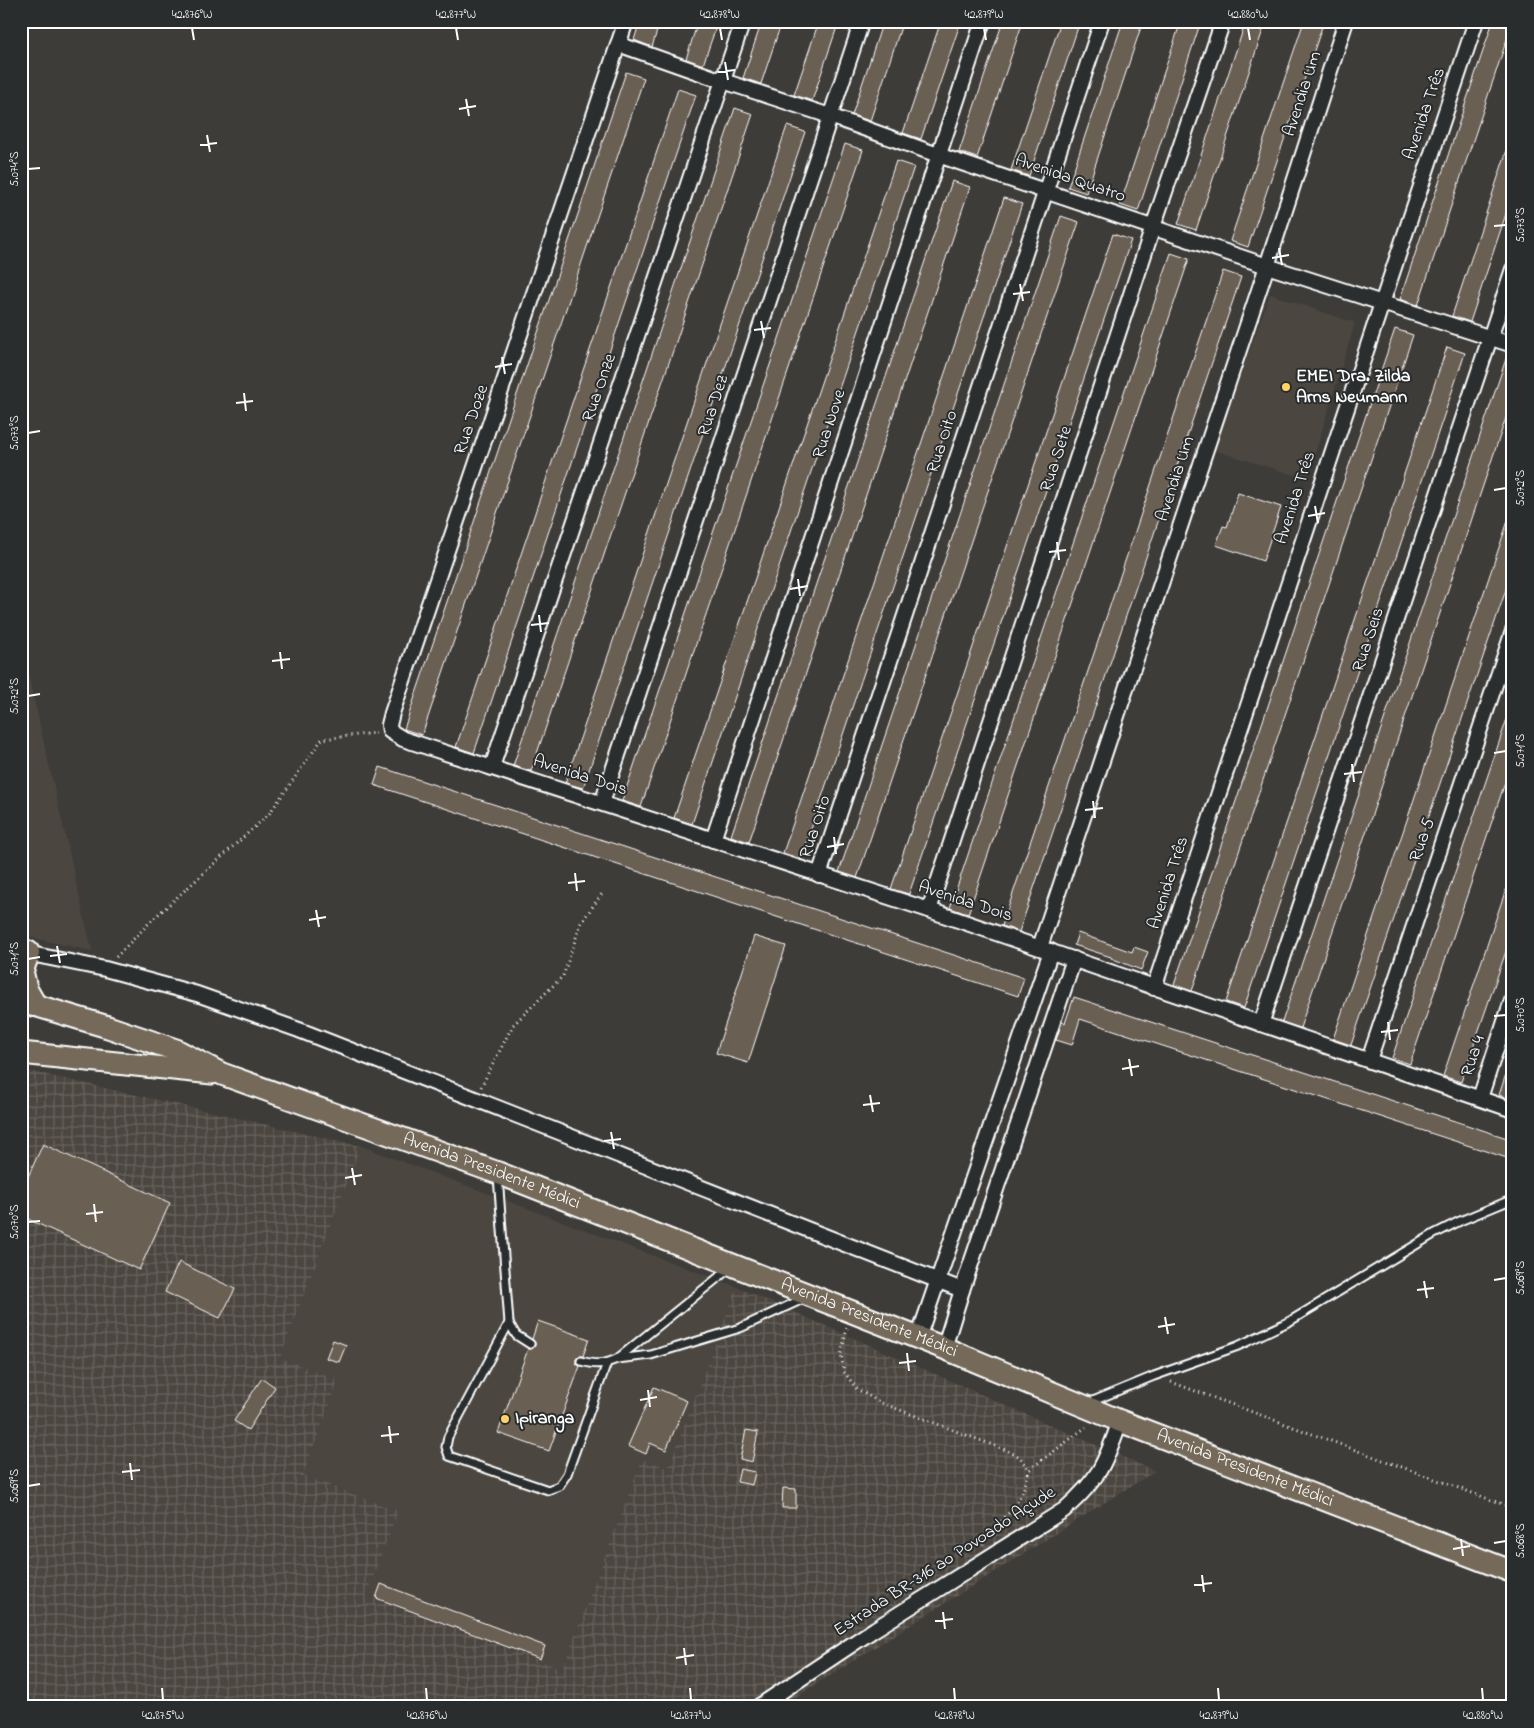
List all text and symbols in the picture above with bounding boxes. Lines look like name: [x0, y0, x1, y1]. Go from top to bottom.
text: 42.876°W: [172, 6, 212, 24]
text: 42.877°W: [436, 6, 476, 24]
text: 42.878°W: [700, 6, 740, 24]
text: 42.879°W: [965, 6, 1003, 24]
text: 42.880°W: [1228, 6, 1268, 24]
street label: Avendia Um: [1277, 48, 1329, 140]
street label: Avenida Três: [1397, 64, 1453, 164]
street label: Avenida Quatro: [1011, 148, 1129, 210]
text: 5.074°S: [6, 151, 24, 187]
text: 5.073°S: [1512, 207, 1530, 243]
street label: Rua Onze: [576, 349, 624, 426]
place label: EMEI Dra. Zilda Arns Neumann: [1296, 364, 1411, 411]
street label: Rua Dez: [692, 371, 736, 440]
street label: Rua Doze: [448, 381, 496, 459]
marker: EMEI Dra. Zilda Arns Neumann: [1280, 381, 1292, 393]
street label: Rua Nove: [807, 385, 854, 462]
street label: Rua Oito: [921, 407, 965, 477]
text: 5.073°S: [6, 415, 24, 451]
street label: Rua Sete: [1034, 422, 1080, 495]
street label: Avendia Um: [1150, 433, 1202, 525]
street label: Avenida Três: [1269, 448, 1323, 548]
text: 5.072°S: [1512, 470, 1530, 506]
street label: Rua Seis: [1346, 604, 1392, 676]
text: 5.072°S: [6, 678, 24, 714]
text: 5.071°S: [1512, 734, 1530, 768]
street label: Avenida Dois: [529, 748, 631, 804]
street label: Rua Oito: [794, 792, 838, 862]
street label: Rua 5: [1403, 815, 1443, 865]
street label: Avenida Três: [1142, 833, 1196, 933]
street label: Avenida Dois: [914, 874, 1016, 930]
text: 5.071°S: [6, 942, 24, 976]
text: 5.070°S: [1512, 997, 1530, 1033]
street label: Rua 4: [1455, 1032, 1493, 1080]
street label: Avenida Presidente Médici: [399, 1127, 584, 1217]
text: 5.070°S: [6, 1204, 24, 1240]
text: 5.069°S: [1512, 1261, 1530, 1295]
street label: Avenida Presidente Médici: [777, 1272, 961, 1365]
place label: Ipiranga: [515, 1406, 575, 1433]
marker: Ipiranga: [499, 1413, 511, 1425]
street label: Avenida Presidente Médici: [1152, 1423, 1337, 1515]
text: 5.069°S: [6, 1469, 24, 1503]
street label: Estrada BR-316 ao Povoado Açude: [829, 1480, 1062, 1644]
text: 5.068°S: [1512, 1523, 1530, 1559]
text: 42.875°W: [142, 1707, 184, 1725]
text: 42.876°W: [407, 1707, 447, 1725]
text: 42.877°W: [671, 1707, 711, 1725]
text: 42.878°W: [935, 1707, 975, 1725]
text: 42.879°W: [1200, 1707, 1238, 1725]
text: 42.880°W: [1463, 1707, 1503, 1725]

